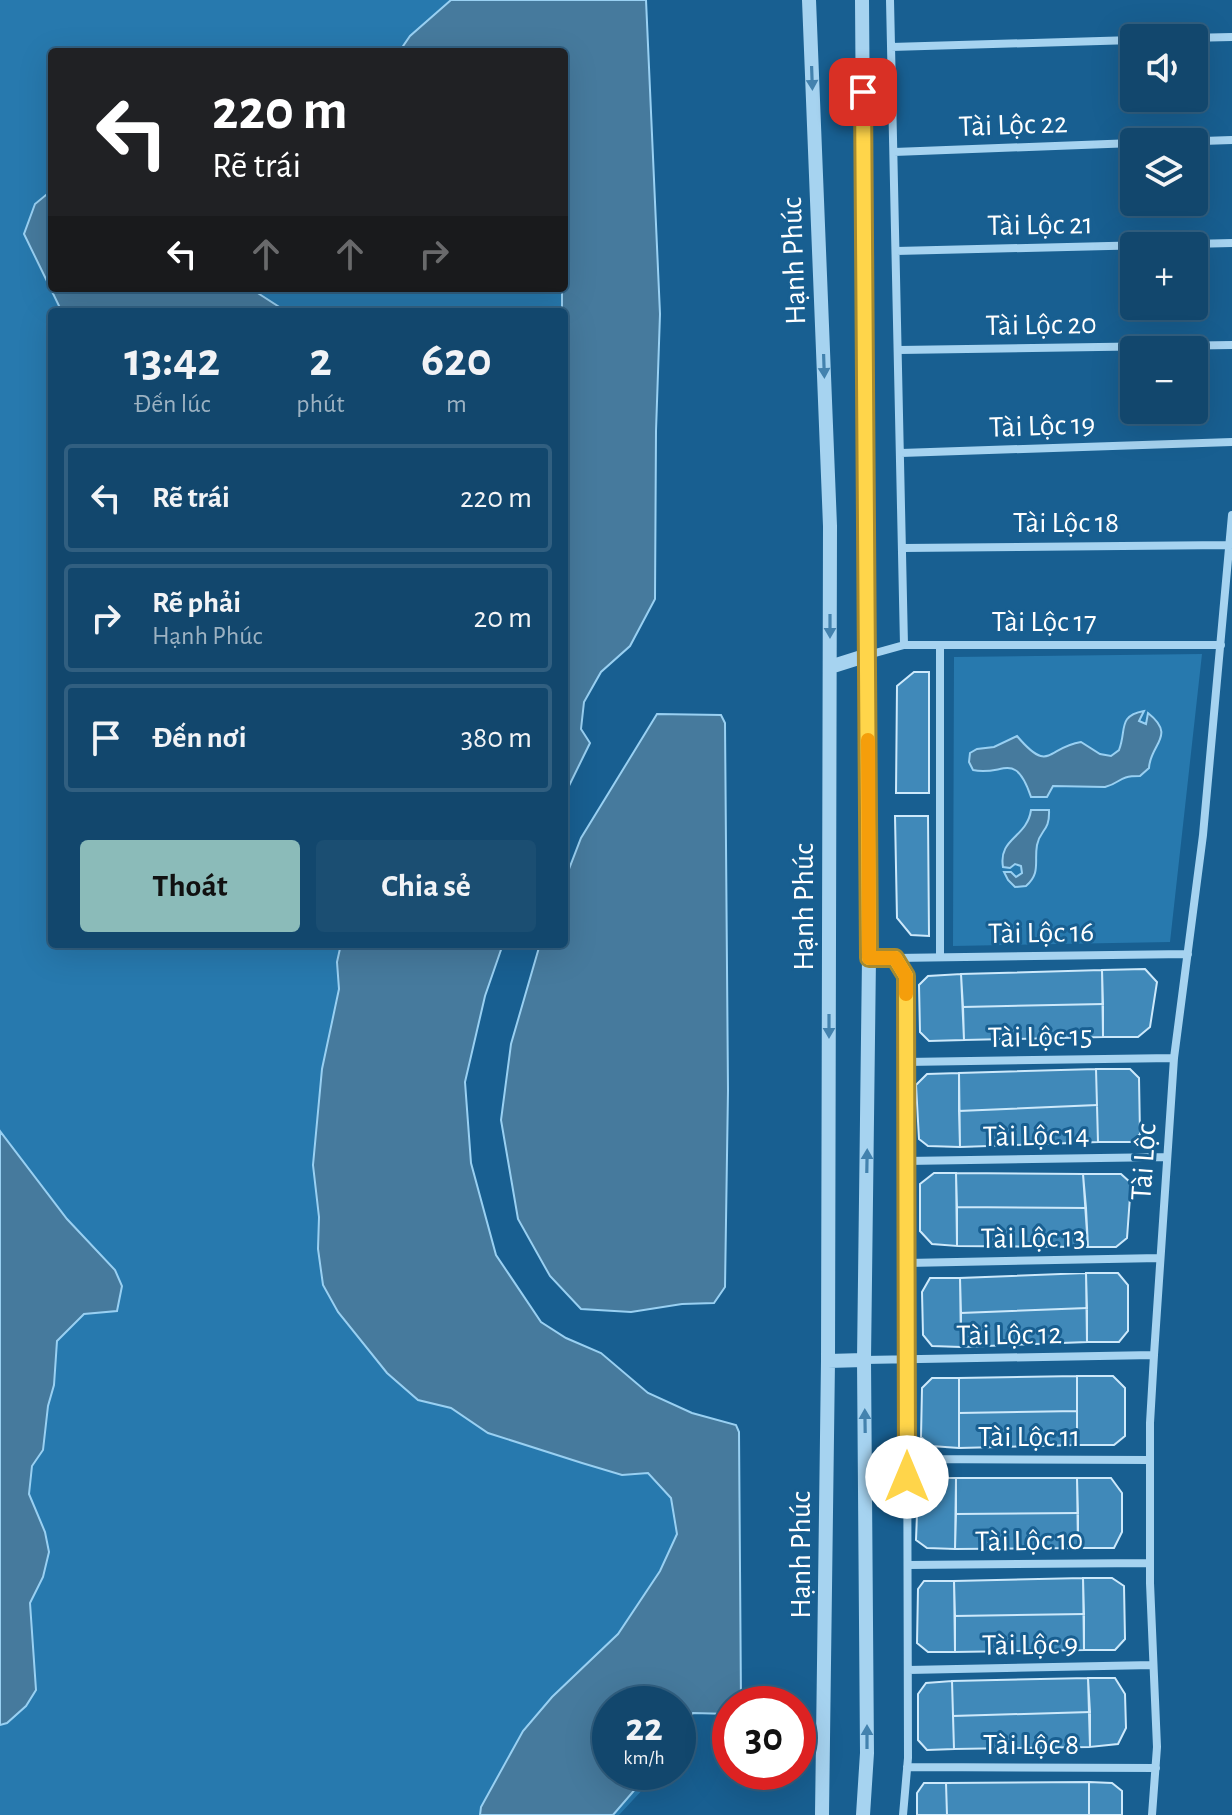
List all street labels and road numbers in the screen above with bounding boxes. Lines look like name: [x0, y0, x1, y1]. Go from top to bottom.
street label: Tài Lộc 22: [958, 108, 1068, 142]
street label: Hạnh Phúc: [777, 196, 811, 325]
street label: Tài Lộc 21: [987, 209, 1093, 241]
street label: Tài Lộc 20: [985, 309, 1097, 341]
street label: Tài Lộc 19: [988, 409, 1096, 443]
street label: Tài Lộc 18: [1013, 508, 1119, 538]
street label: Tài Lộc 17: [992, 607, 1096, 637]
street label: Hạnh Phúc: [789, 843, 819, 971]
street label: Tài Lộc 16: [988, 917, 1095, 949]
street label: Tài Lộc 15: [987, 1021, 1093, 1053]
street label: Tài Lộc 14: [982, 1120, 1090, 1152]
street label: Tài Lộc: [1126, 1122, 1162, 1202]
street label: Tài Lộc 13: [980, 1222, 1086, 1254]
street label: Tài Lộc 12: [956, 1319, 1062, 1351]
street label: Tài Lộc 11: [978, 1422, 1080, 1452]
street label: Hạnh Phúc: [786, 1491, 816, 1619]
street label: Tài Lộc 10: [975, 1525, 1083, 1557]
street label: Tài Lộc 9: [982, 1629, 1078, 1661]
street label: Tài Lộc 8: [983, 1730, 1079, 1760]

